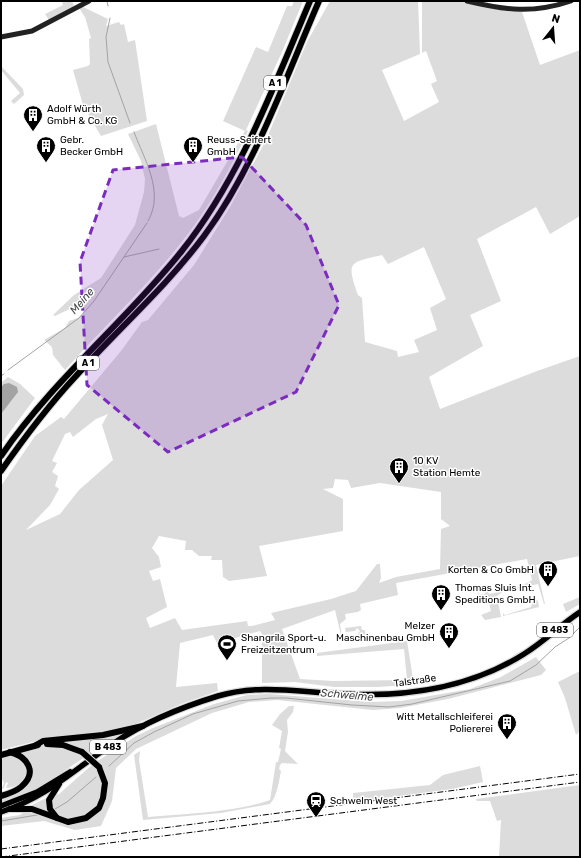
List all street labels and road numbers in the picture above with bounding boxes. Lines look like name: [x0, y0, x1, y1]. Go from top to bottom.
road number: A 1: [264, 76, 286, 90]
road number: A 1: [77, 356, 99, 370]
road number: B 483: [537, 623, 573, 637]
street label: Talstraße: [393, 672, 437, 690]
road number: B 483: [90, 740, 126, 754]

